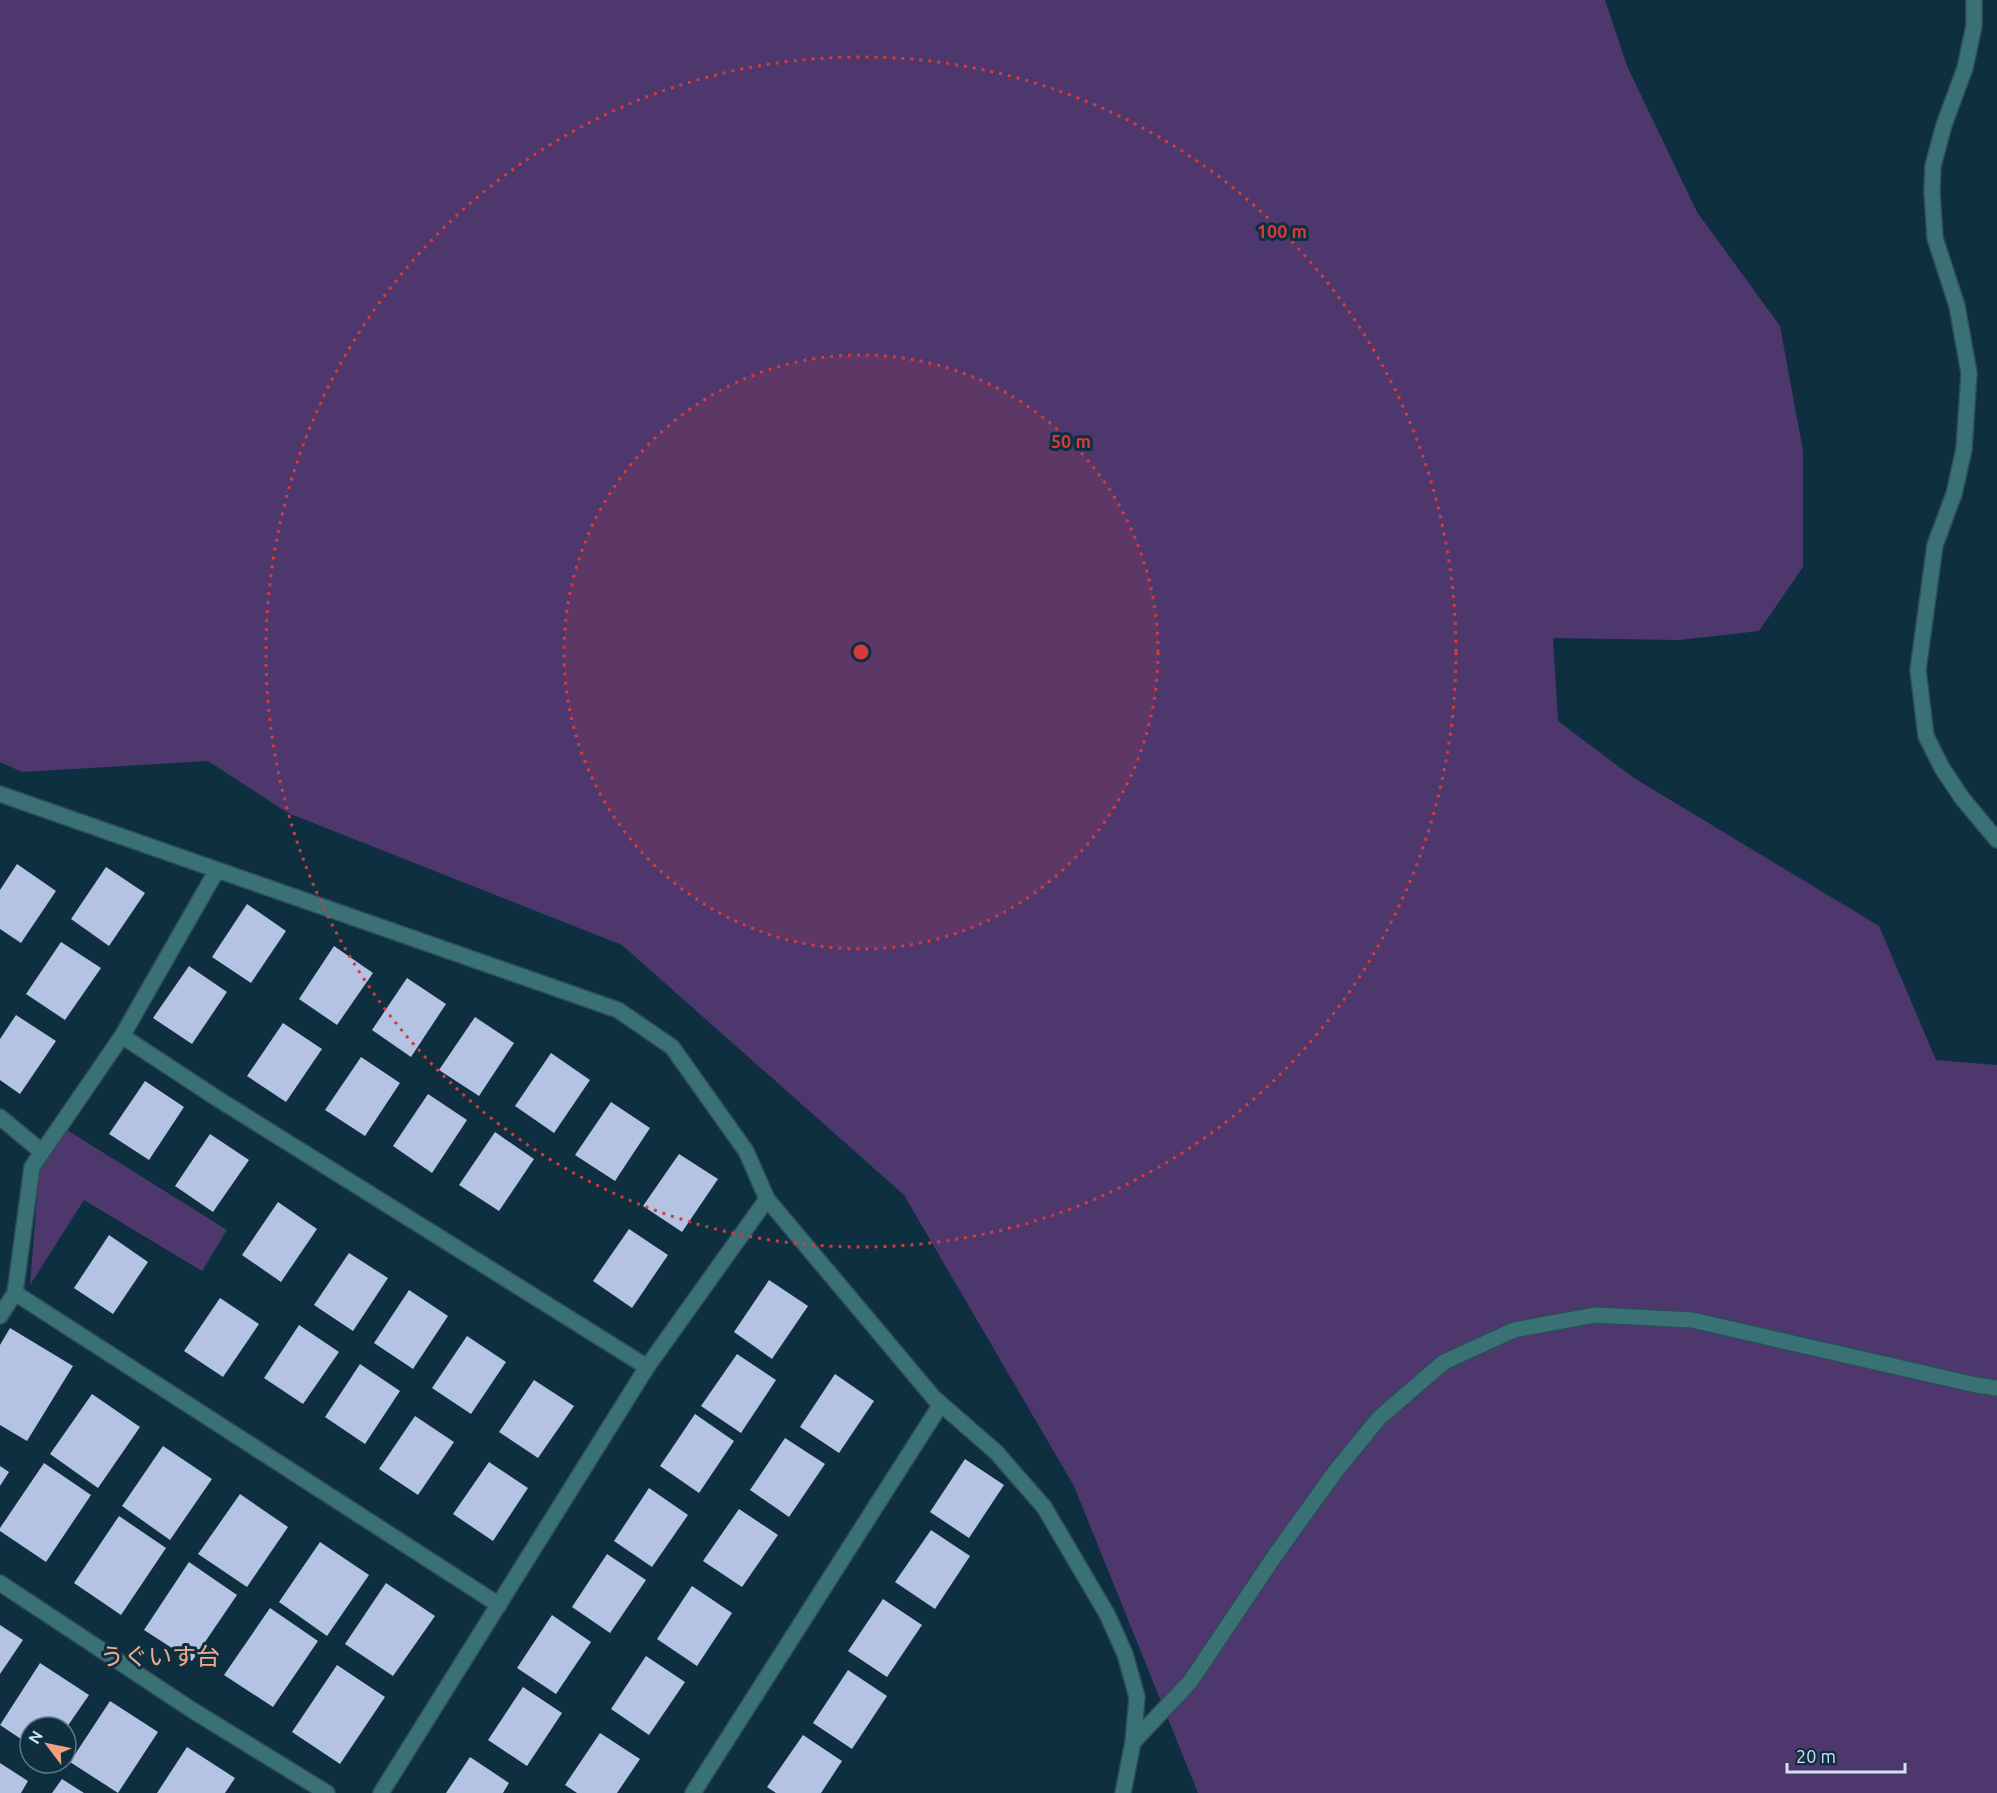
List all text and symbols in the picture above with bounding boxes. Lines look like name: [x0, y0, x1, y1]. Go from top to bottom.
text: 100 m: [1257, 221, 1307, 241]
text: 50 m: [1051, 431, 1091, 451]
centre of rings: [851, 642, 871, 662]
district label: うぐいす台: [100, 1643, 220, 1670]
north arrow: [18, 1715, 78, 1775]
text: N: [24, 1727, 46, 1747]
scale bar: [1787, 1736, 1906, 1774]
text: 20 m: [1796, 1746, 1836, 1766]

